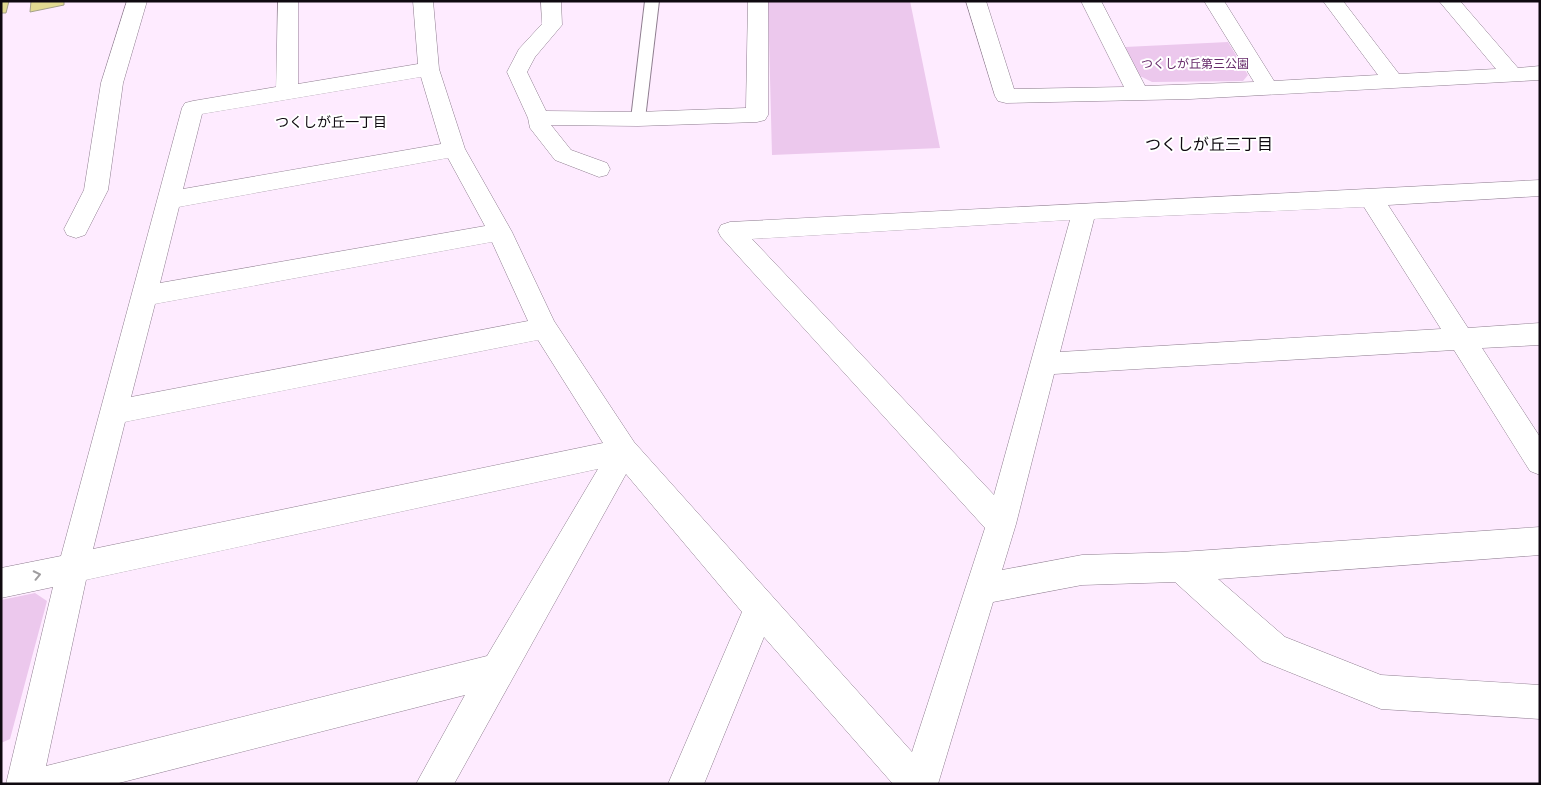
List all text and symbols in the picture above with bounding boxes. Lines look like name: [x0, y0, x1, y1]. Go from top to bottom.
park label: つくしが丘第三公園: [1141, 56, 1249, 71]
district label: つくしが丘一丁目: [275, 113, 387, 131]
district label: つくしが丘三丁目: [1145, 134, 1273, 154]
one-way arrow: [33, 570, 42, 581]

